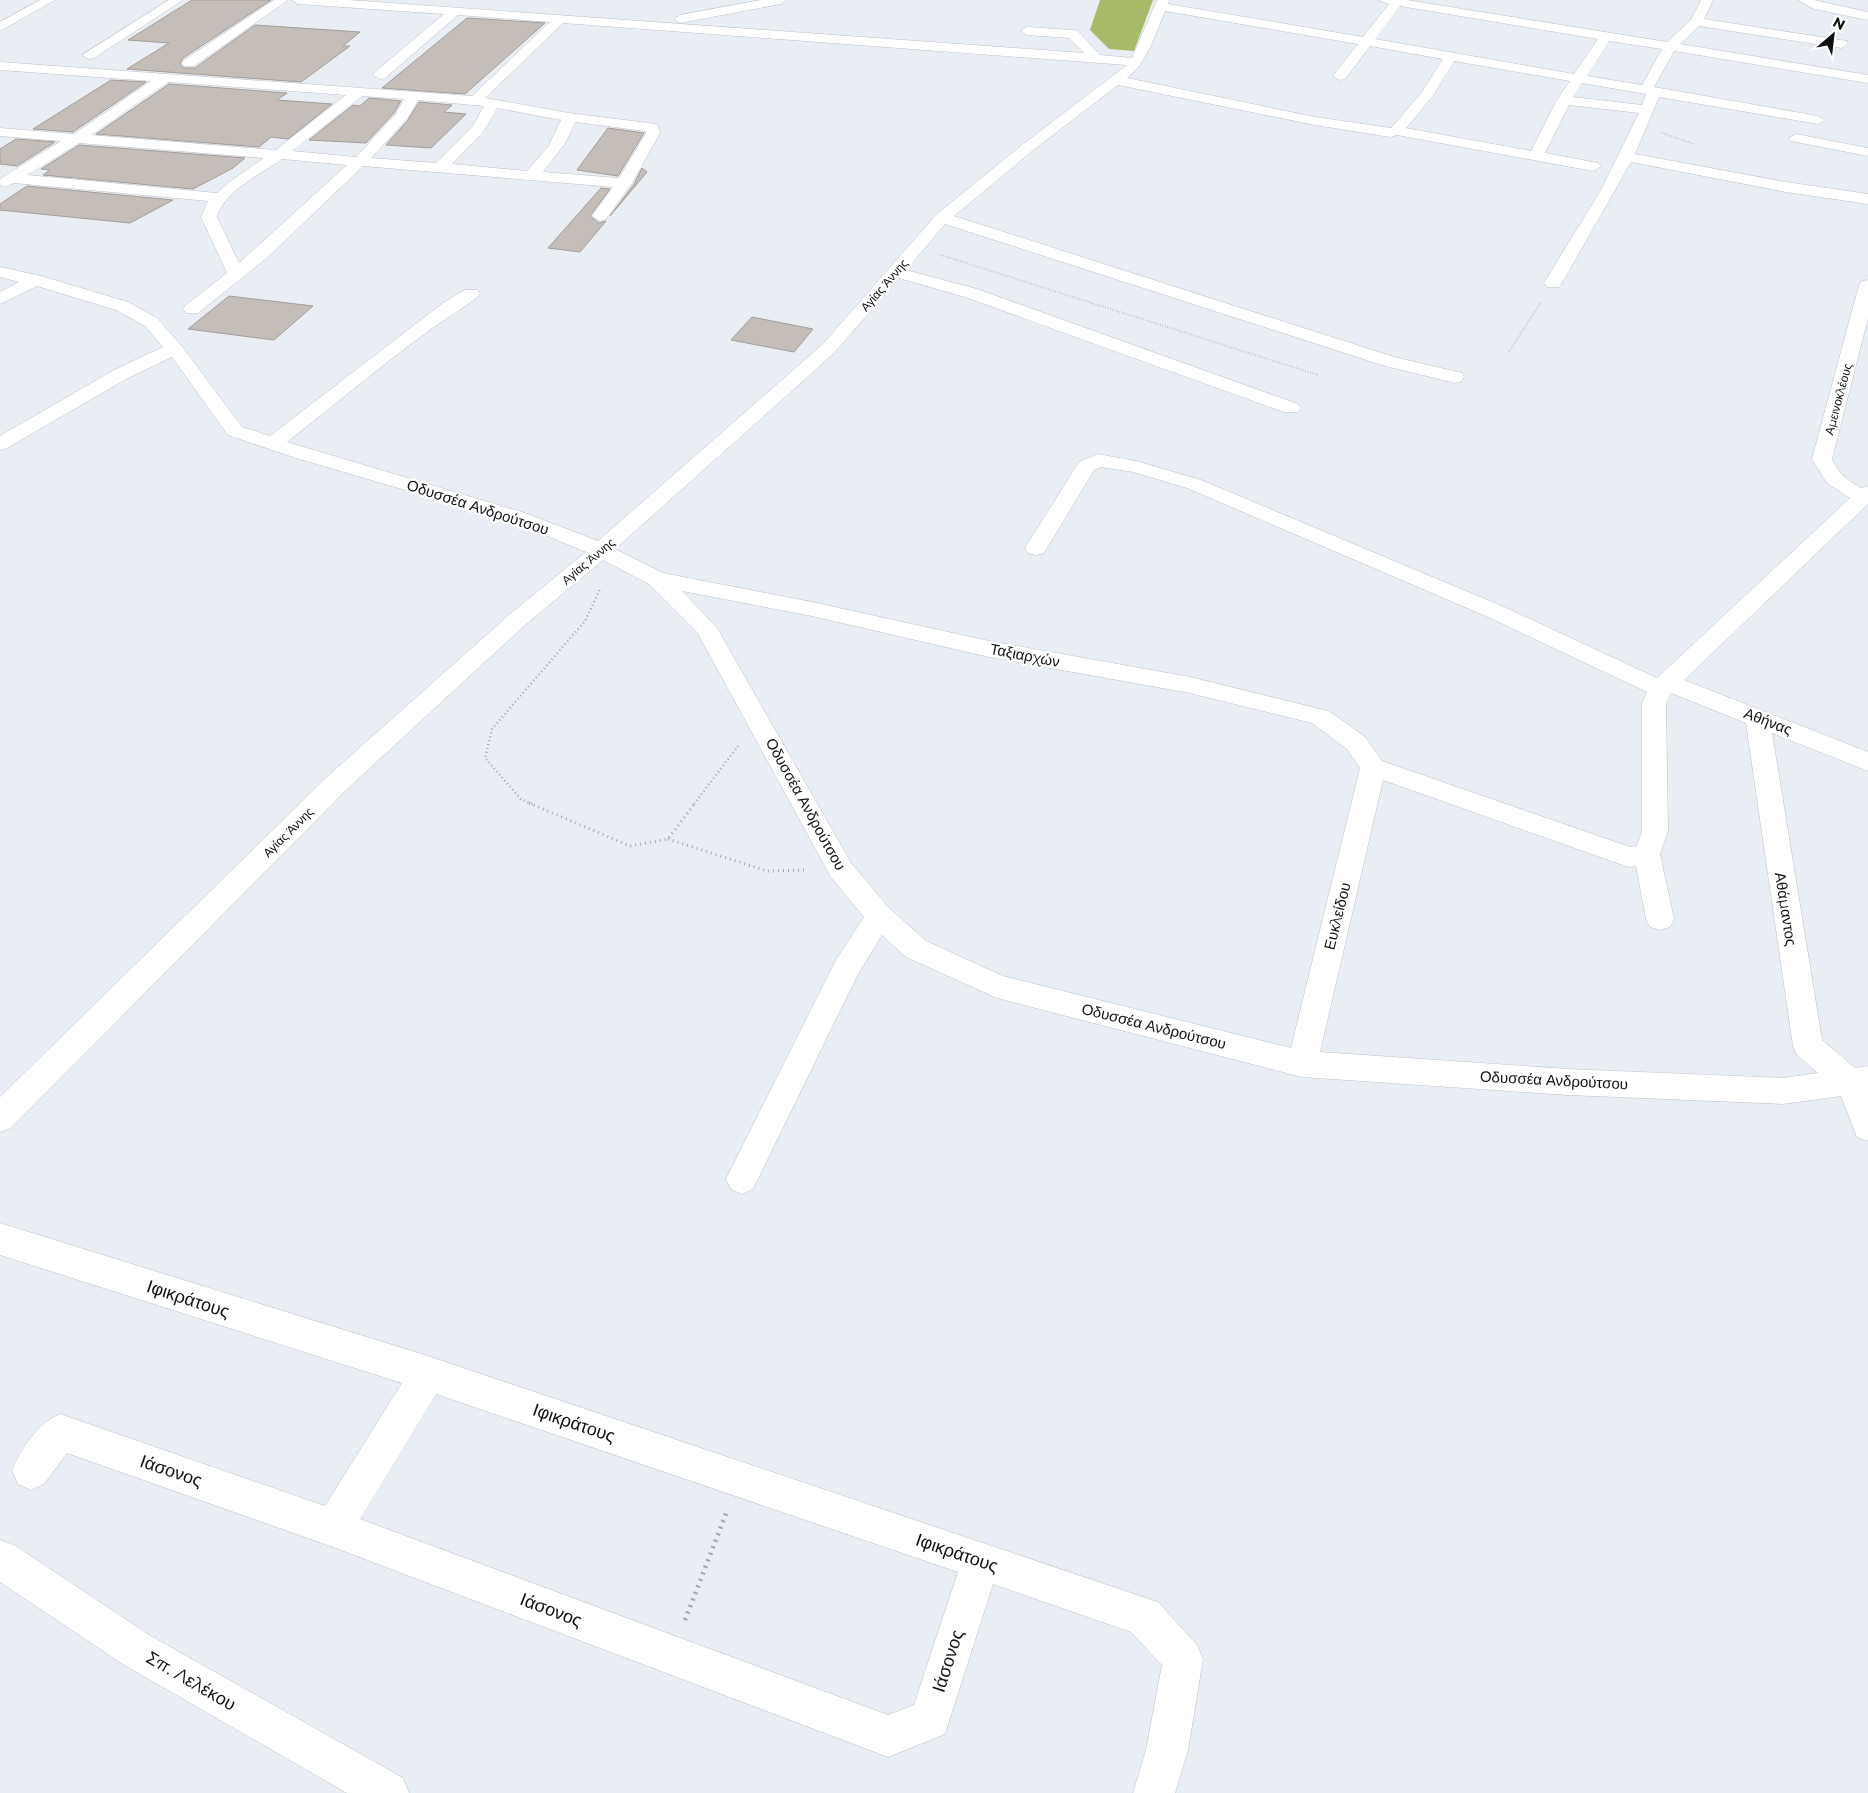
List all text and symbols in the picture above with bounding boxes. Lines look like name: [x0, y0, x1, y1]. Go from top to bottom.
north arrow: [1808, 10, 1858, 60]
text: N: [1830, 13, 1848, 34]
street label: Αγίας Άννης: [857, 256, 911, 314]
street label: Αμεινοκλέους: [1821, 361, 1855, 437]
street label: Οδυσσέα Ανδρούτσου: [405, 475, 551, 539]
street label: Αγίας Άννης: [558, 534, 618, 588]
street label: Ταξιαρχών: [989, 639, 1061, 671]
street label: Αθήνας: [1741, 703, 1795, 739]
street label: Οδυσσέα Ανδρούτσου: [762, 735, 850, 873]
street label: Αγίας Άννης: [260, 804, 316, 860]
street label: Αθάμαντος: [1771, 871, 1801, 947]
street label: Ευκλείδου: [1319, 880, 1355, 952]
street label: Οδυσσέα Ανδρούτσου: [1080, 999, 1228, 1053]
street label: Οδυσσέα Ανδρούτσου: [1480, 1067, 1628, 1093]
street label: Ιφικράτους: [144, 1275, 232, 1323]
street label: Ιφικράτους: [530, 1399, 618, 1447]
street label: Ιάσονος: [137, 1450, 205, 1492]
street label: Ιφικράτους: [913, 1529, 1001, 1577]
street label: Ιάσονος: [517, 1588, 585, 1632]
street label: Ιάσονος: [928, 1627, 968, 1695]
street label: Σπ. Λελέκου: [142, 1647, 240, 1715]

